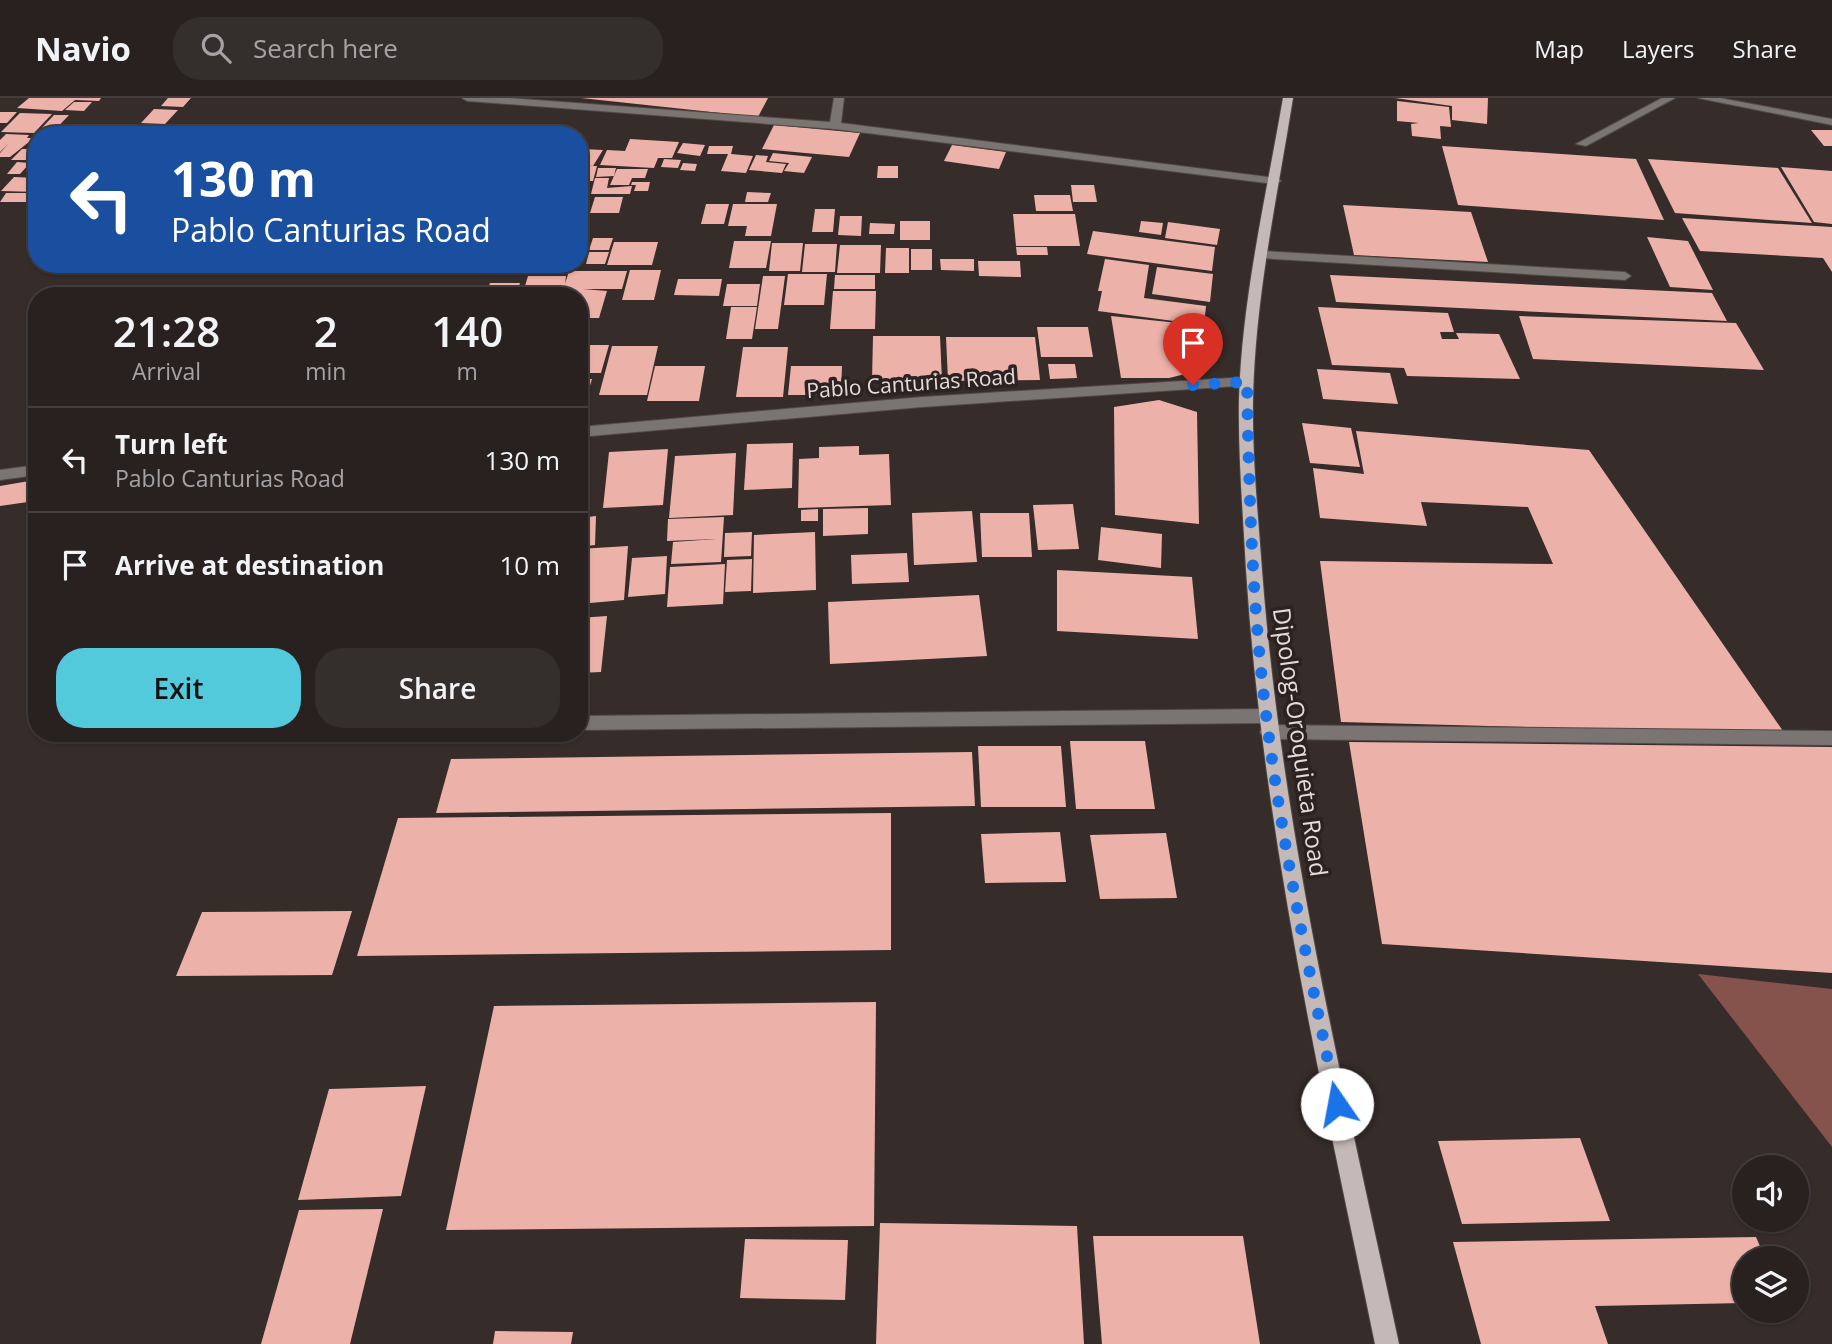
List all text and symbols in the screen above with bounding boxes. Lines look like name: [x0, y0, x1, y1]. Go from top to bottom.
search box: [173, 17, 663, 80]
text: Navio: [35, 26, 131, 71]
icon: search: [197, 29, 235, 67]
text: Search here: [253, 30, 398, 66]
text: Map: [1534, 32, 1584, 65]
text: Layers: [1622, 32, 1695, 65]
text: Share: [1733, 32, 1797, 65]
text: 130 m: [171, 145, 316, 211]
icon: left: [56, 154, 147, 245]
text: Pablo Canturias Road: [171, 208, 491, 251]
text: 21:28: [113, 302, 220, 359]
text: 2: [314, 302, 338, 359]
text: 140: [431, 302, 503, 359]
pin: [1163, 313, 1223, 385]
icon: arrive: [1174, 324, 1212, 362]
text: Arrival: [132, 355, 201, 387]
text: min: [305, 355, 346, 387]
text: m: [457, 355, 478, 387]
street label: Pablo Canturias Road: [805, 362, 1017, 404]
text: Turn left: [115, 426, 227, 462]
icon: left: [56, 441, 94, 479]
text: 130 m: [485, 442, 560, 478]
text: Pablo Canturias Road: [115, 462, 345, 494]
icon: arrive: [56, 546, 94, 584]
text: Arrive at destination: [115, 547, 384, 583]
text: 10 m: [499, 547, 560, 583]
street label: Dipolog-Oroquieta Road: [1266, 605, 1336, 879]
button: Exit: [56, 648, 301, 728]
button: Share: [315, 648, 560, 728]
position arrow: [1300, 1067, 1374, 1141]
map controls: [1732, 1155, 1809, 1323]
button: sound: [1732, 1155, 1809, 1232]
button: layers: [1732, 1246, 1809, 1323]

